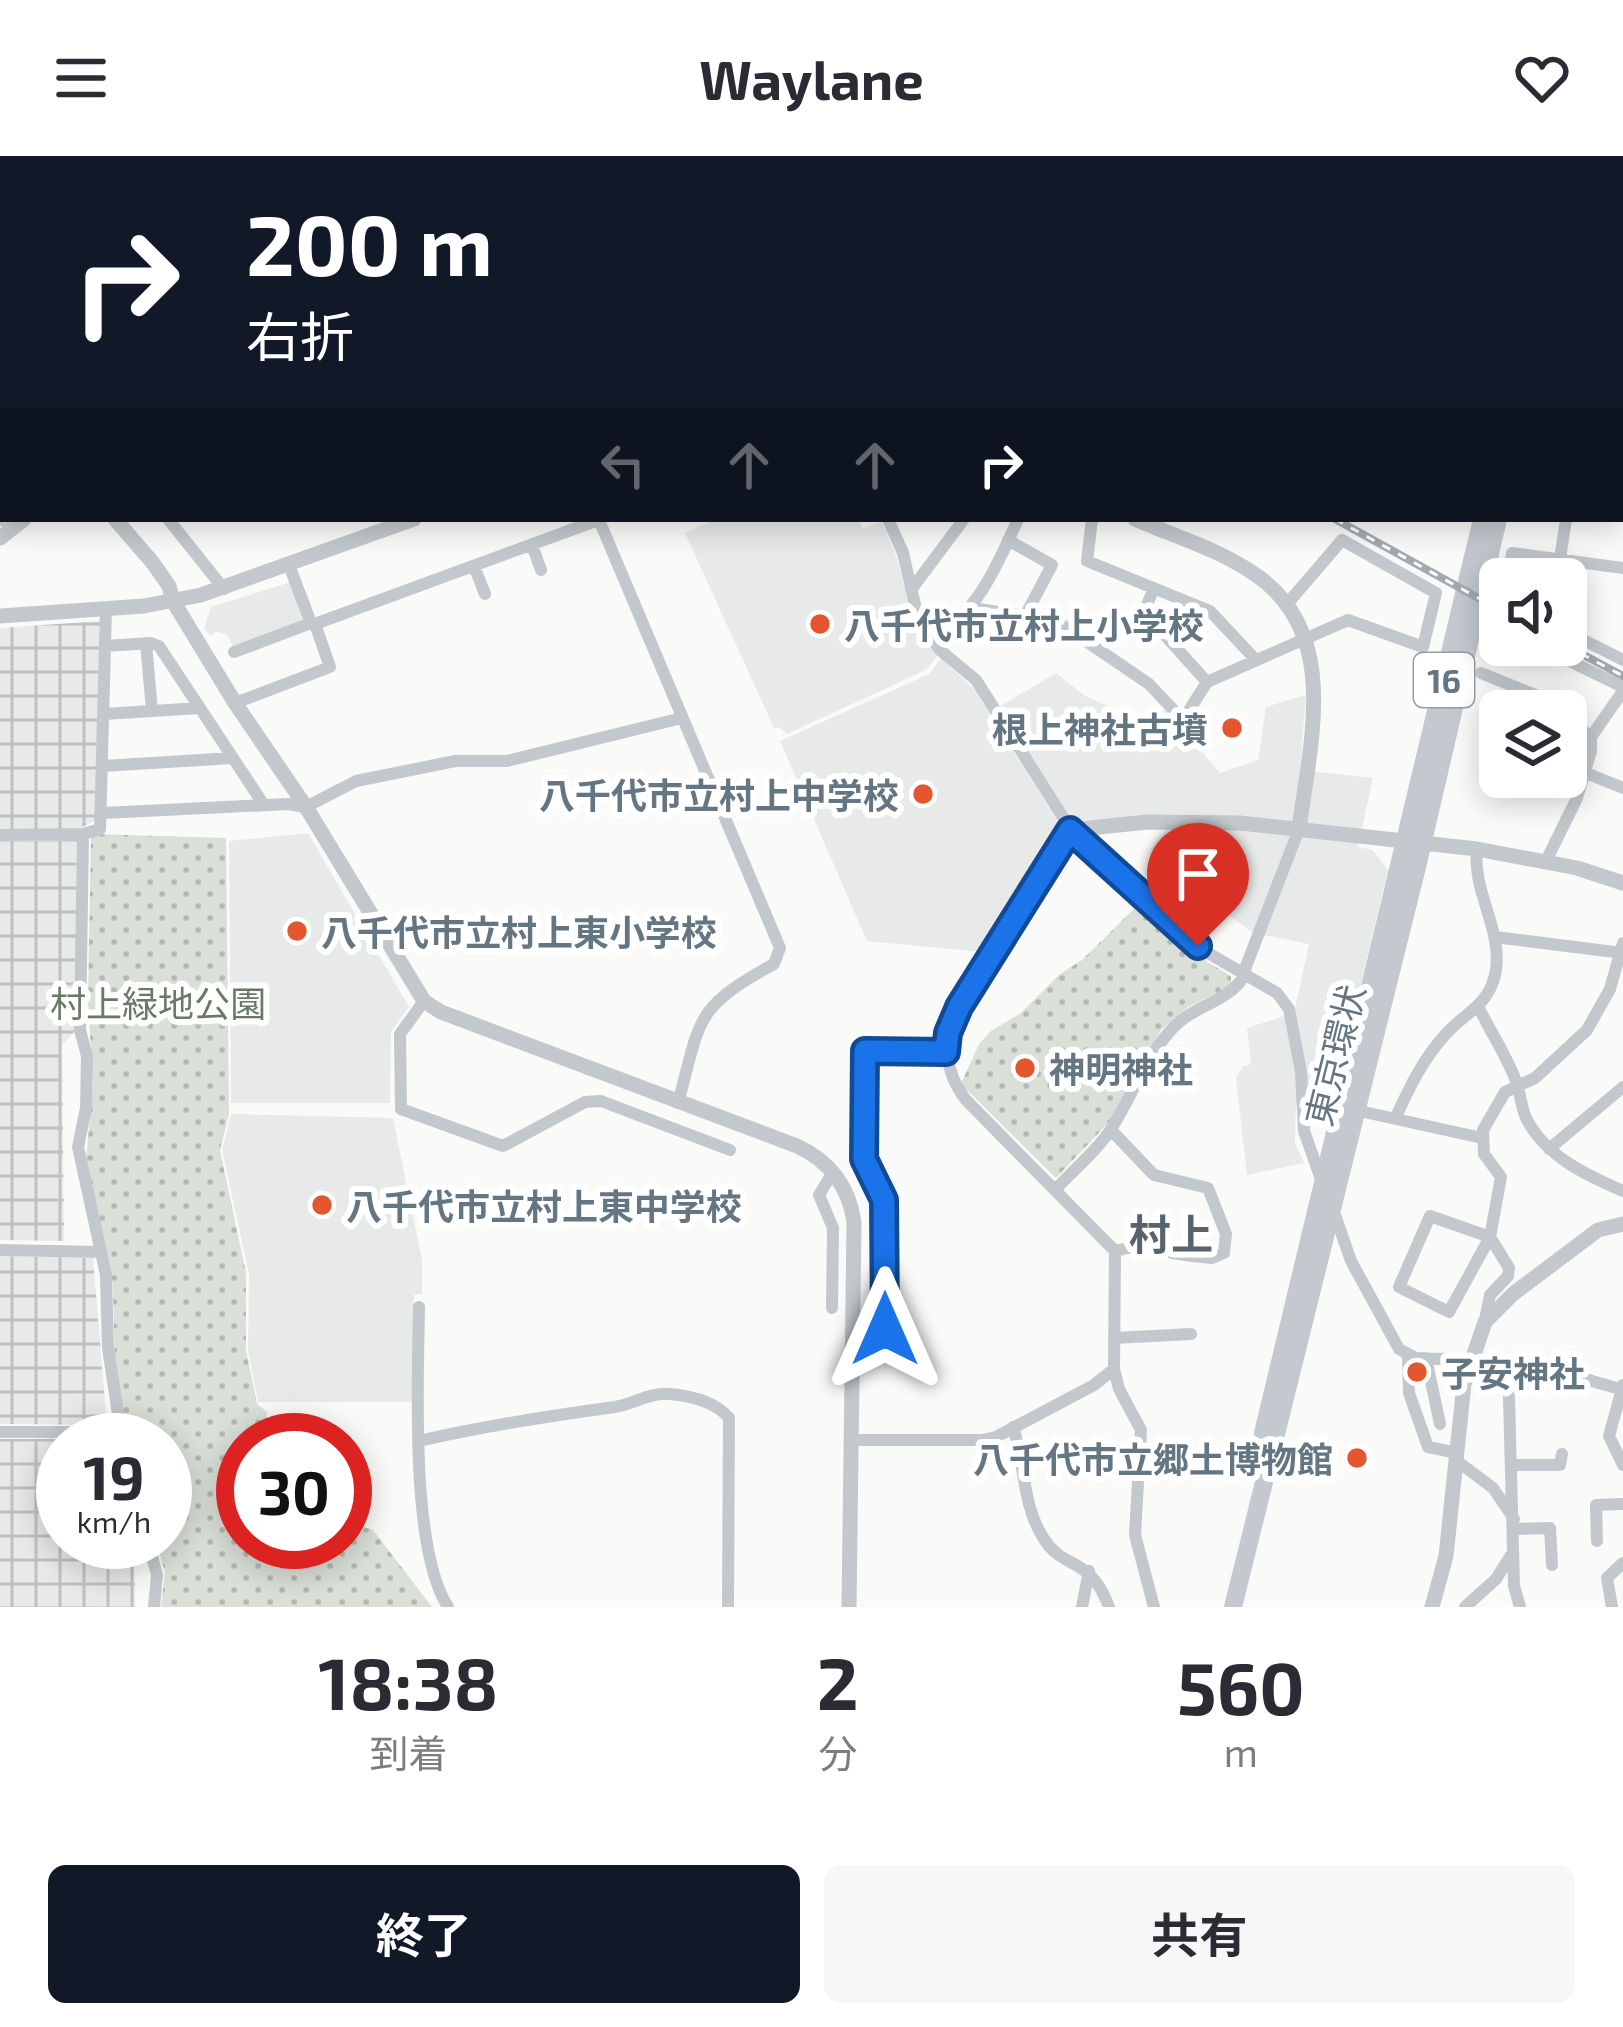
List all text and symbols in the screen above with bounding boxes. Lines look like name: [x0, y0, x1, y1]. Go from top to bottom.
icon: menu: [48, 45, 114, 111]
icon: heart: [1509, 45, 1575, 111]
text: Waylane: [699, 46, 924, 111]
text: 200 m: [246, 192, 493, 293]
icon: right: [48, 204, 204, 360]
text: 右折: [246, 303, 354, 368]
icon: left: [590, 432, 656, 498]
icon: ahead: [716, 432, 782, 498]
icon: ahead: [842, 432, 908, 498]
icon: right: [968, 432, 1034, 498]
map controls: [1479, 558, 1587, 798]
button: sound: [1479, 558, 1587, 666]
place label: 八千代市立村上小学校: [844, 603, 1204, 646]
marker: 八千代市立村上小学校: [807, 611, 833, 637]
road number: 16: [1414, 653, 1474, 707]
button: layers: [1479, 690, 1587, 798]
place label: 根上神社古墳: [992, 707, 1208, 750]
marker: 根上神社古墳: [1219, 715, 1245, 741]
place label: 八千代市立村上中学校: [539, 773, 899, 816]
marker: 八千代市立村上中学校: [910, 781, 936, 807]
pin: [1147, 823, 1249, 946]
icon: arrive: [1165, 841, 1231, 907]
place label: 八千代市立村上東小学校: [321, 910, 717, 953]
marker: 八千代市立村上東小学校: [284, 918, 310, 944]
street label: 東京環状: [1296, 980, 1372, 1130]
park label: 村上緑地公園: [50, 981, 266, 1024]
place label: 神明神社: [1049, 1047, 1193, 1090]
marker: 神明神社: [1012, 1055, 1038, 1081]
place label: 八千代市立村上東中学校: [346, 1184, 742, 1227]
marker: 八千代市立村上東中学校: [309, 1192, 335, 1218]
district label: 村上: [1129, 1208, 1213, 1258]
position arrow: [822, 1266, 948, 1392]
place label: 子安神社: [1441, 1351, 1585, 1394]
marker: 子安神社: [1404, 1359, 1430, 1385]
speed limit sign: 30: [216, 1413, 372, 1569]
place label: 八千代市立郷土博物館: [973, 1437, 1333, 1480]
text: 19: [83, 1440, 145, 1512]
marker: 八千代市立郷土博物館: [1344, 1445, 1370, 1471]
text: km/h: [77, 1503, 151, 1539]
text: 18:38: [318, 1638, 498, 1724]
text: 2: [817, 1638, 859, 1724]
text: 560: [1177, 1643, 1305, 1729]
text: m: [1224, 1728, 1258, 1775]
text: 到着: [369, 1729, 447, 1776]
text: 分: [818, 1729, 857, 1776]
button: 終了: [48, 1865, 800, 2003]
button: 共有: [824, 1865, 1575, 2003]

